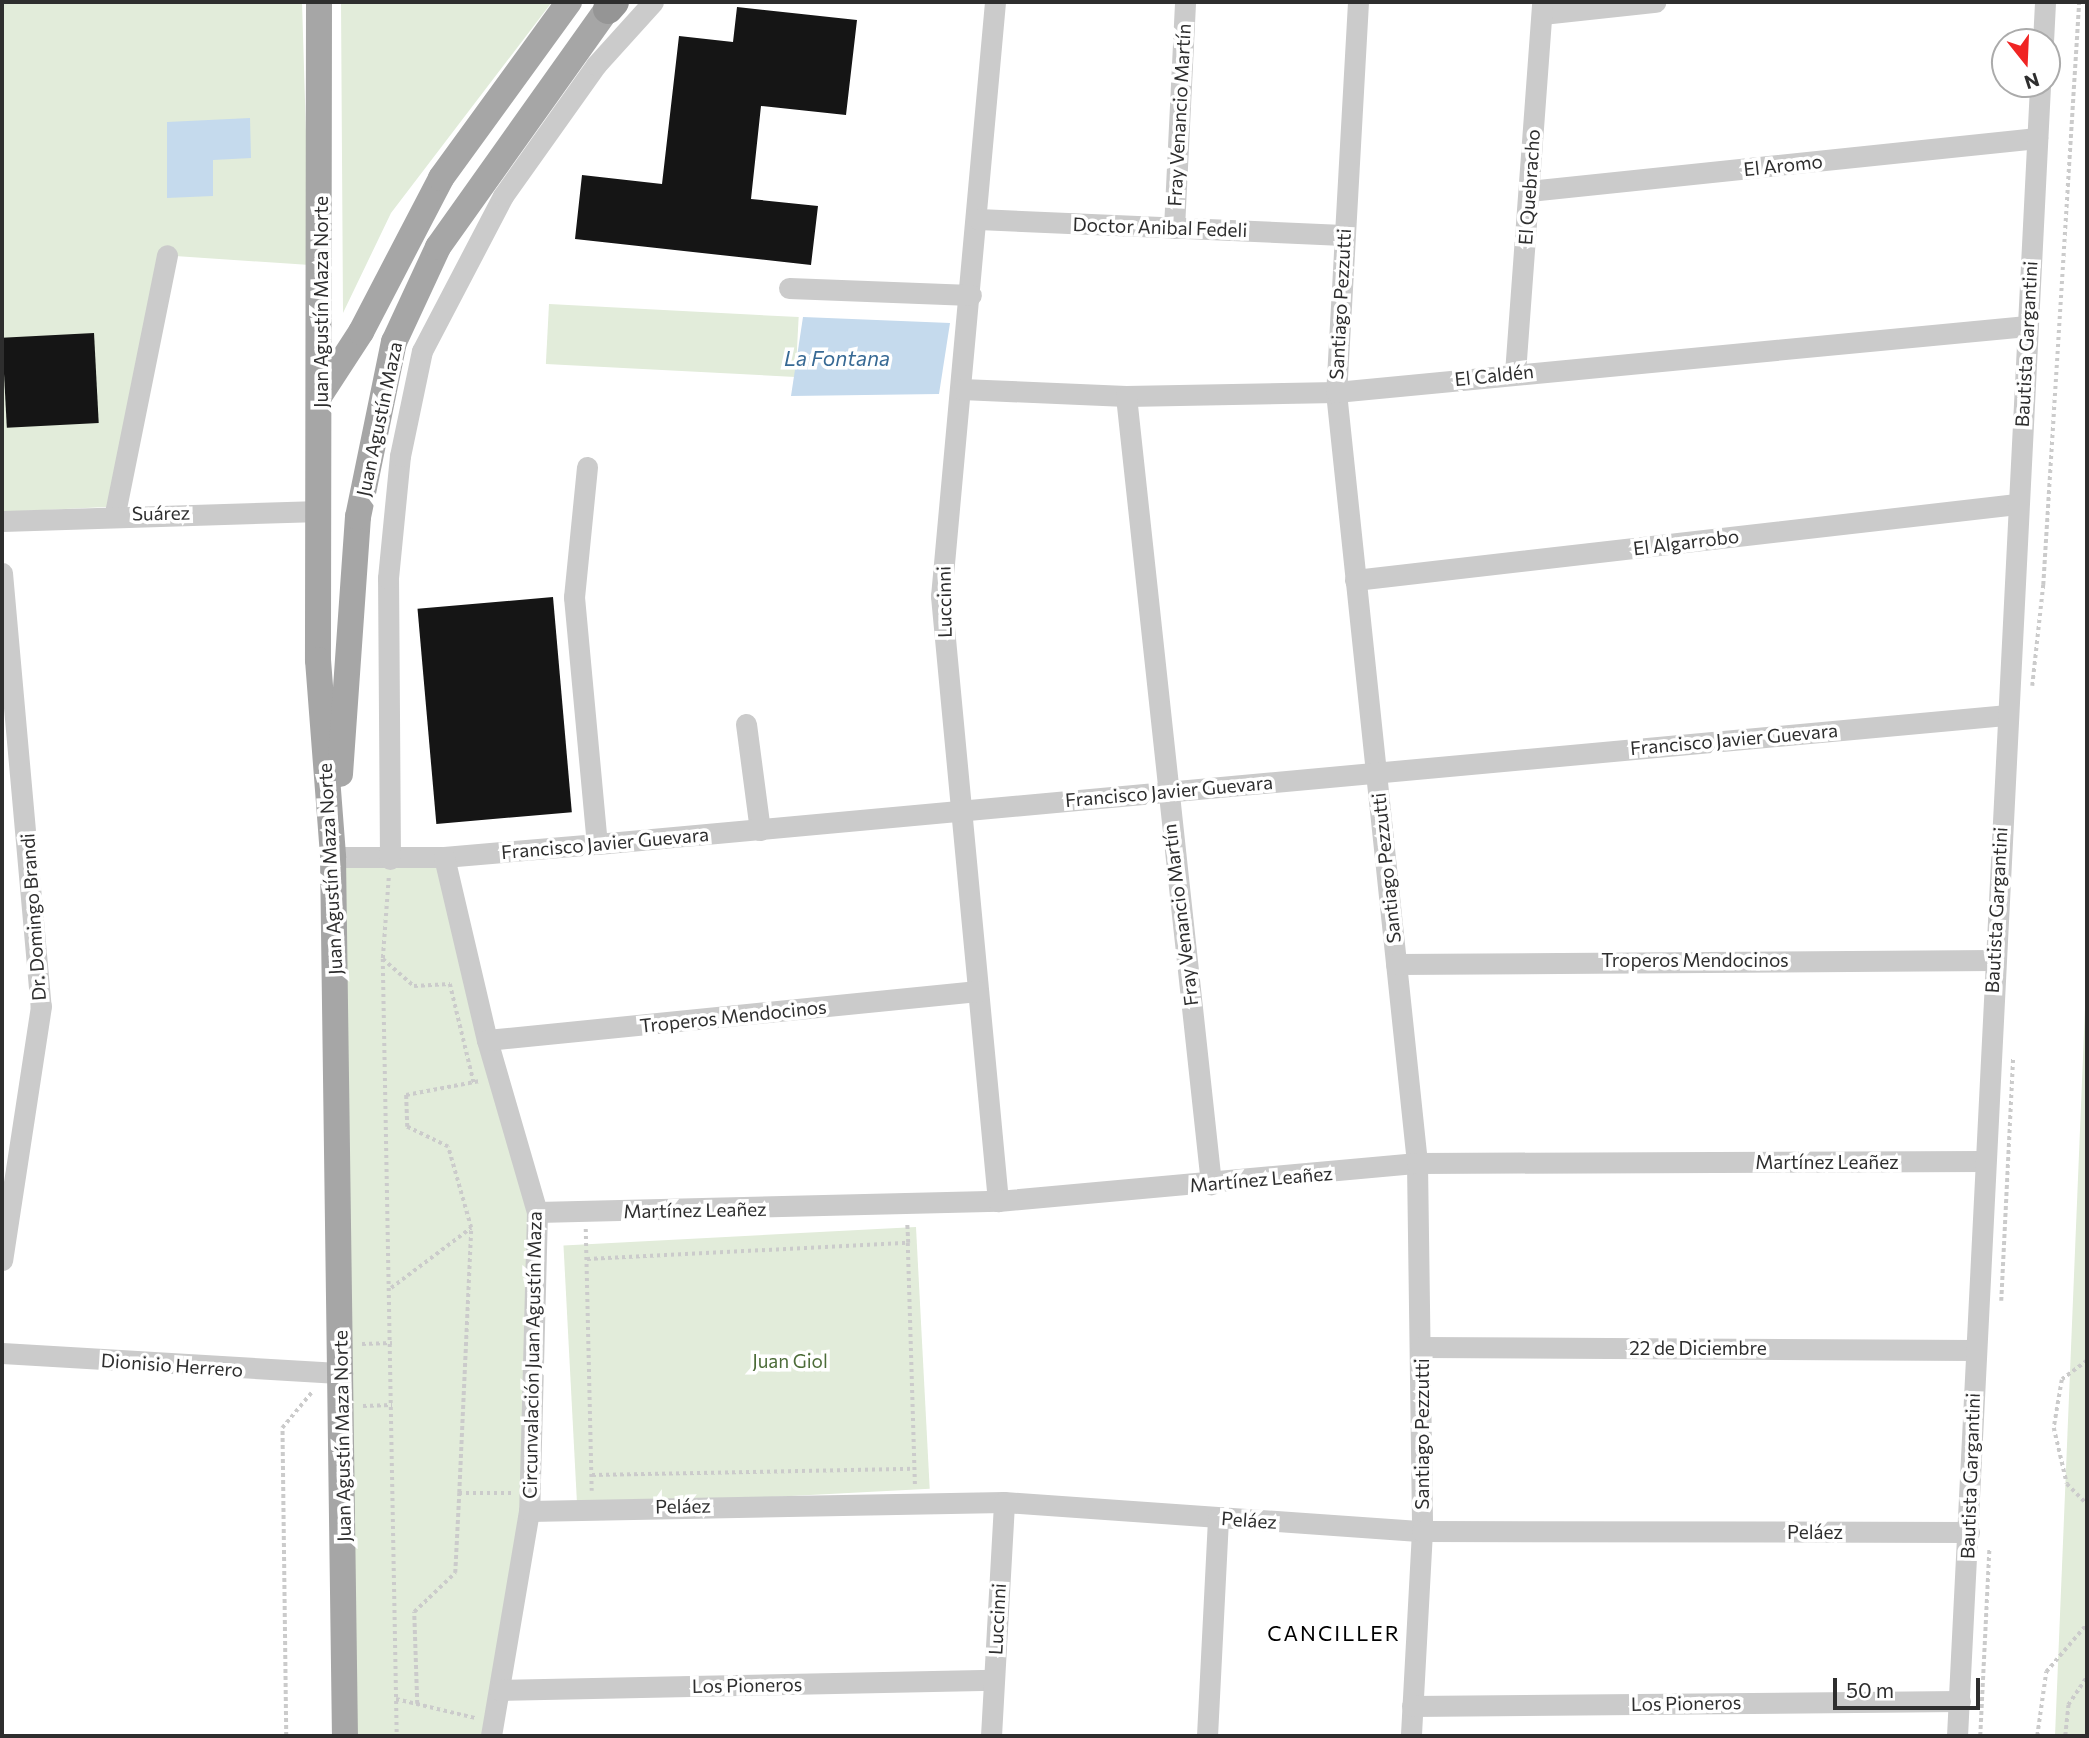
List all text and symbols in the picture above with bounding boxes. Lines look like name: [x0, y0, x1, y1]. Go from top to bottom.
street label: Fray Venancio Martín: [1163, 23, 1195, 207]
north arrow: [1991, 28, 2061, 98]
text: N: [2022, 68, 2042, 95]
street label: El Quebracho: [1514, 128, 1544, 246]
street label: El Aromo: [1742, 150, 1824, 180]
street label: Juan Agustín Maza Norte: [310, 196, 332, 408]
street label: Doctor Anibal Fedeli: [1072, 213, 1248, 241]
street label: Santiago Pezzutti: [1325, 228, 1355, 380]
street label: Bautista Gargantini: [2010, 260, 2042, 428]
street label: Juan Agustín Maza: [351, 340, 407, 498]
water label: La Fontana: [784, 345, 890, 371]
street label: El Caldén: [1453, 360, 1535, 390]
street label: Suárez: [132, 501, 190, 525]
street label: El Algarrobo: [1632, 524, 1740, 560]
street label: Luccinni: [932, 566, 956, 638]
street label: Francisco Javier Guevara: [1629, 719, 1839, 759]
street label: Juan Agustín Maza Norte: [313, 763, 347, 975]
street label: Francisco Javier Guevara: [1064, 771, 1274, 811]
street label: Santiago Pezzutti: [1367, 792, 1405, 944]
street label: Francisco Javier Guevara: [500, 823, 710, 863]
street label: Fray Venancio Martín: [1158, 823, 1202, 1007]
street label: Bautista Gargantini: [1980, 826, 2012, 994]
street label: Dr. Domingo Brandi: [16, 832, 50, 1002]
street label: Troperos Mendocinos: [1601, 949, 1789, 971]
street label: Troperos Mendocinos: [639, 995, 827, 1037]
street label: Martínez Leañez: [1755, 1151, 1899, 1173]
street label: Martínez Leañez: [1189, 1161, 1333, 1197]
street label: Martínez Leañez: [623, 1197, 767, 1223]
street label: Circunvalación Juan Agustín Maza: [518, 1211, 546, 1499]
street label: Juan Agustín Maza Norte: [329, 1330, 355, 1542]
street label: 22 de Diciembre: [1629, 1337, 1767, 1359]
street label: Dionisio Herrero: [100, 1349, 244, 1381]
park label: Juan Giol: [752, 1350, 828, 1372]
street label: Santiago Pezzutti: [1411, 1358, 1433, 1510]
street label: Bautista Gargantini: [1956, 1392, 1984, 1560]
street label: Peláez: [655, 1494, 711, 1518]
street label: Peláez: [1220, 1507, 1278, 1533]
street label: Peláez: [1787, 1521, 1843, 1543]
street label: Luccinni: [984, 1583, 1010, 1655]
district label: CANCILLER: [1268, 1620, 1400, 1646]
scale bar: [1837, 1664, 1984, 1708]
street label: Los Pioneros: [692, 1673, 802, 1697]
text: 50 m: [1846, 1677, 1894, 1702]
street label: Los Pioneros: [1631, 1691, 1741, 1715]

